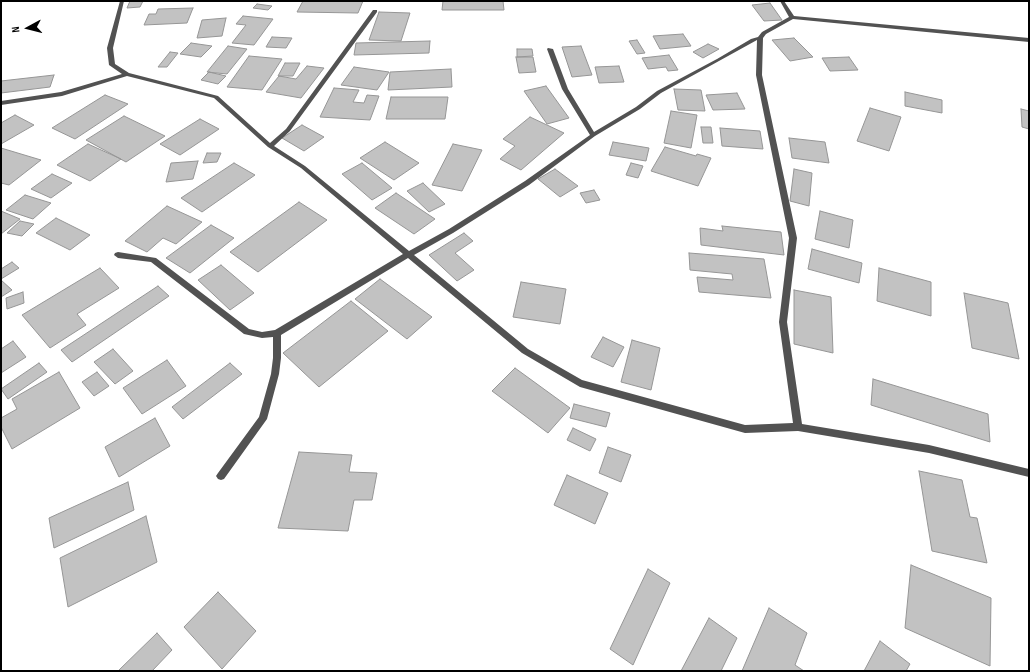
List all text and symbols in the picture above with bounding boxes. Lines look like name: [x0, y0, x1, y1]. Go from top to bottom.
north arrow: [8, 8, 48, 48]
text: N: [9, 26, 22, 33]

